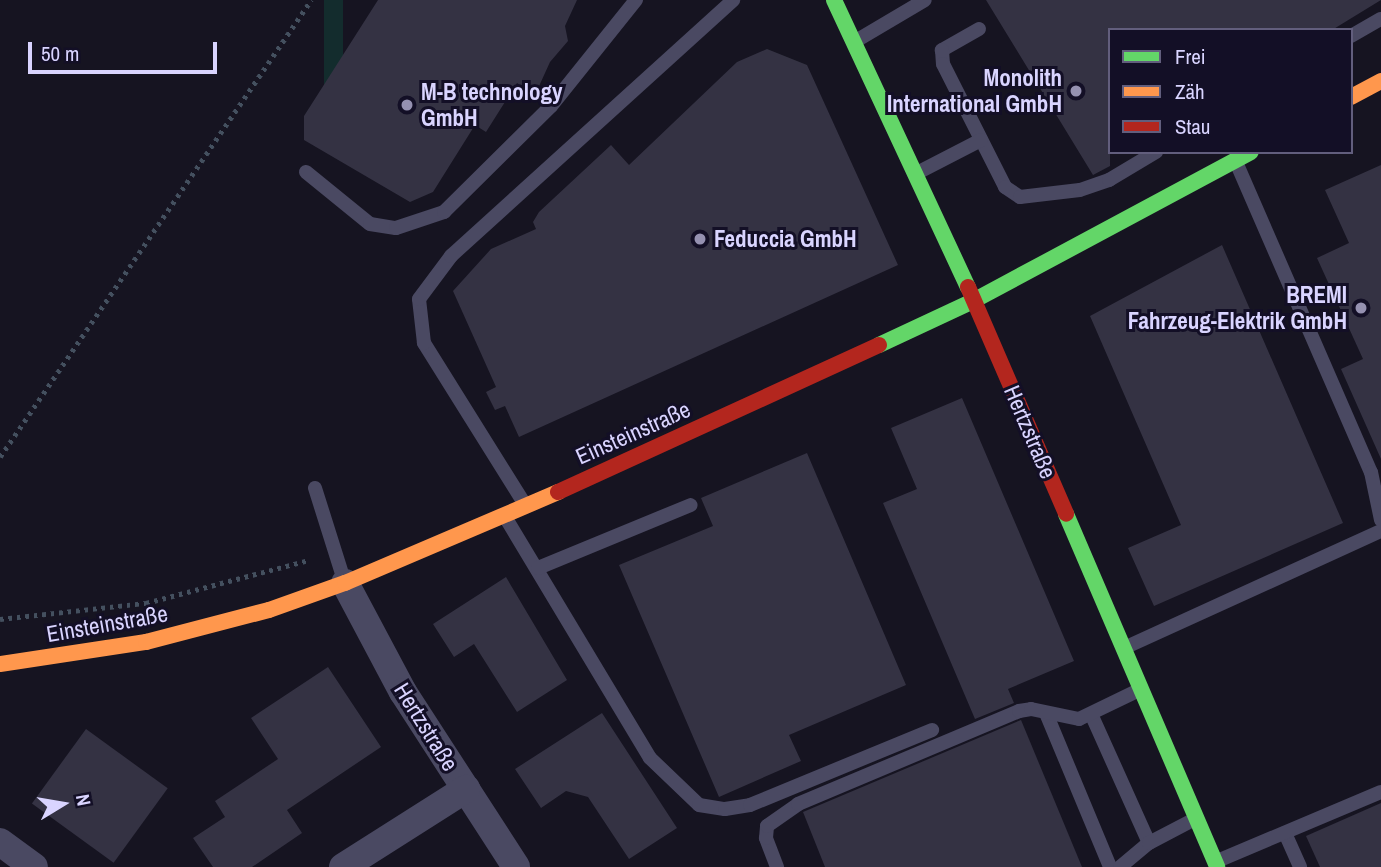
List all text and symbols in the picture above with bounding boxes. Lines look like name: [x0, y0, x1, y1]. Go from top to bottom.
scale bar: [32, 28, 220, 72]
legend: [1108, 28, 1353, 154]
text: 50 m: [41, 39, 79, 68]
text: Frei: [1175, 42, 1206, 71]
place label: Monolith International GmbH: [887, 64, 1062, 118]
text: Zäh: [1175, 77, 1205, 106]
place label: M-B technology GmbH: [421, 78, 562, 132]
marker: Monolith International GmbH: [1068, 83, 1084, 99]
marker: M-B technology GmbH: [399, 97, 415, 113]
text: Stau: [1175, 112, 1210, 141]
place label: Feduccia GmbH: [714, 225, 857, 253]
marker: Feduccia GmbH: [692, 231, 708, 247]
place label: BREMI Fahrzeug-Elektrik GmbH: [1128, 281, 1347, 335]
marker: BREMI Fahrzeug-Elektrik GmbH: [1353, 300, 1369, 316]
street label: Hertzstraße: [998, 381, 1062, 483]
street label: Einsteinstraße: [571, 395, 695, 471]
street label: Einsteinstraße: [44, 600, 170, 648]
street label: Hertzstraße: [388, 678, 464, 776]
north arrow: [28, 769, 98, 839]
text: N: [70, 792, 97, 808]

